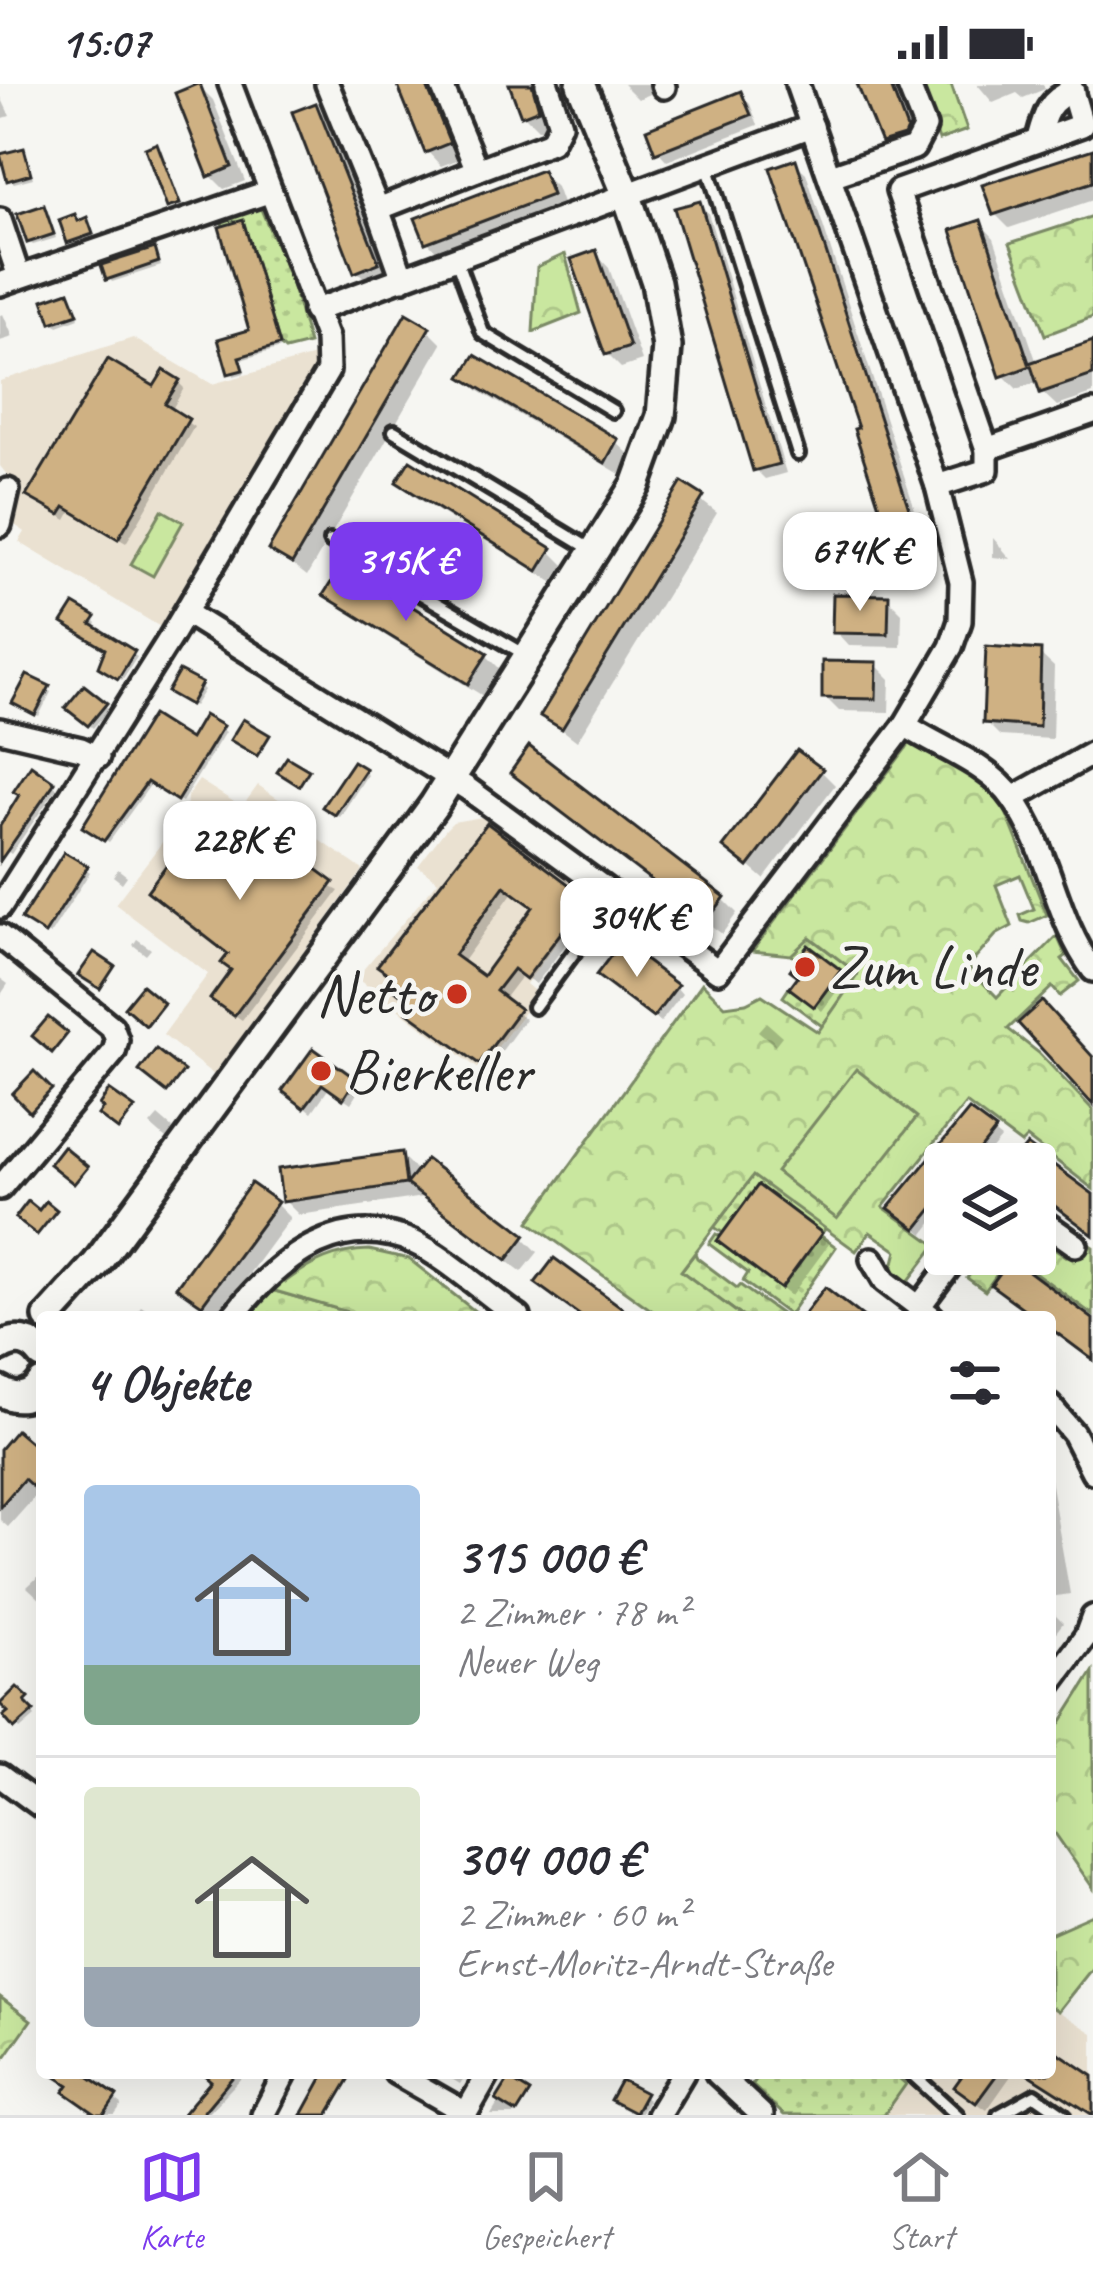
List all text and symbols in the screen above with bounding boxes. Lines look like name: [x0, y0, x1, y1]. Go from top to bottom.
text: 15:07: [60, 14, 149, 71]
pin: 674K €: [762, 512, 958, 614]
pin: 315K €: [308, 522, 504, 624]
text: 674K €: [810, 526, 910, 575]
text: 315K €: [357, 536, 455, 585]
pin: 228K €: [142, 801, 338, 903]
text: 228K €: [190, 815, 290, 864]
pin: 304K €: [539, 878, 735, 980]
text: 304K €: [587, 892, 687, 941]
place label: Zum Linde: [829, 929, 1039, 1005]
marker: Zum Linde: [792, 954, 818, 980]
place label: Netto: [316, 956, 439, 1032]
marker: Netto: [444, 981, 470, 1007]
place label: Bierkeller: [345, 1033, 536, 1109]
marker: Bierkeller: [308, 1058, 334, 1084]
map controls: [924, 1143, 1056, 1275]
button: layers: [924, 1143, 1056, 1275]
icon: filters: [942, 1350, 1008, 1416]
text: 4 Objekte: [84, 1351, 249, 1415]
text: 315 000 €: [456, 1524, 641, 1588]
icon: home: [180, 1533, 324, 1677]
text: 2 Zimmer · 78 m²: [456, 1588, 688, 1637]
text: Neuer Weg: [456, 1637, 598, 1686]
text: 304 000 €: [456, 1826, 641, 1890]
icon: home: [180, 1835, 324, 1979]
text: 2 Zimmer · 60 m²: [456, 1890, 688, 1939]
text: Ernst-Moritz-Arndt-Straße: [456, 1939, 832, 1988]
tab: Karte: [139, 2144, 205, 2258]
tab: Gespeichert: [482, 2144, 611, 2258]
tab: Start: [888, 2144, 954, 2258]

